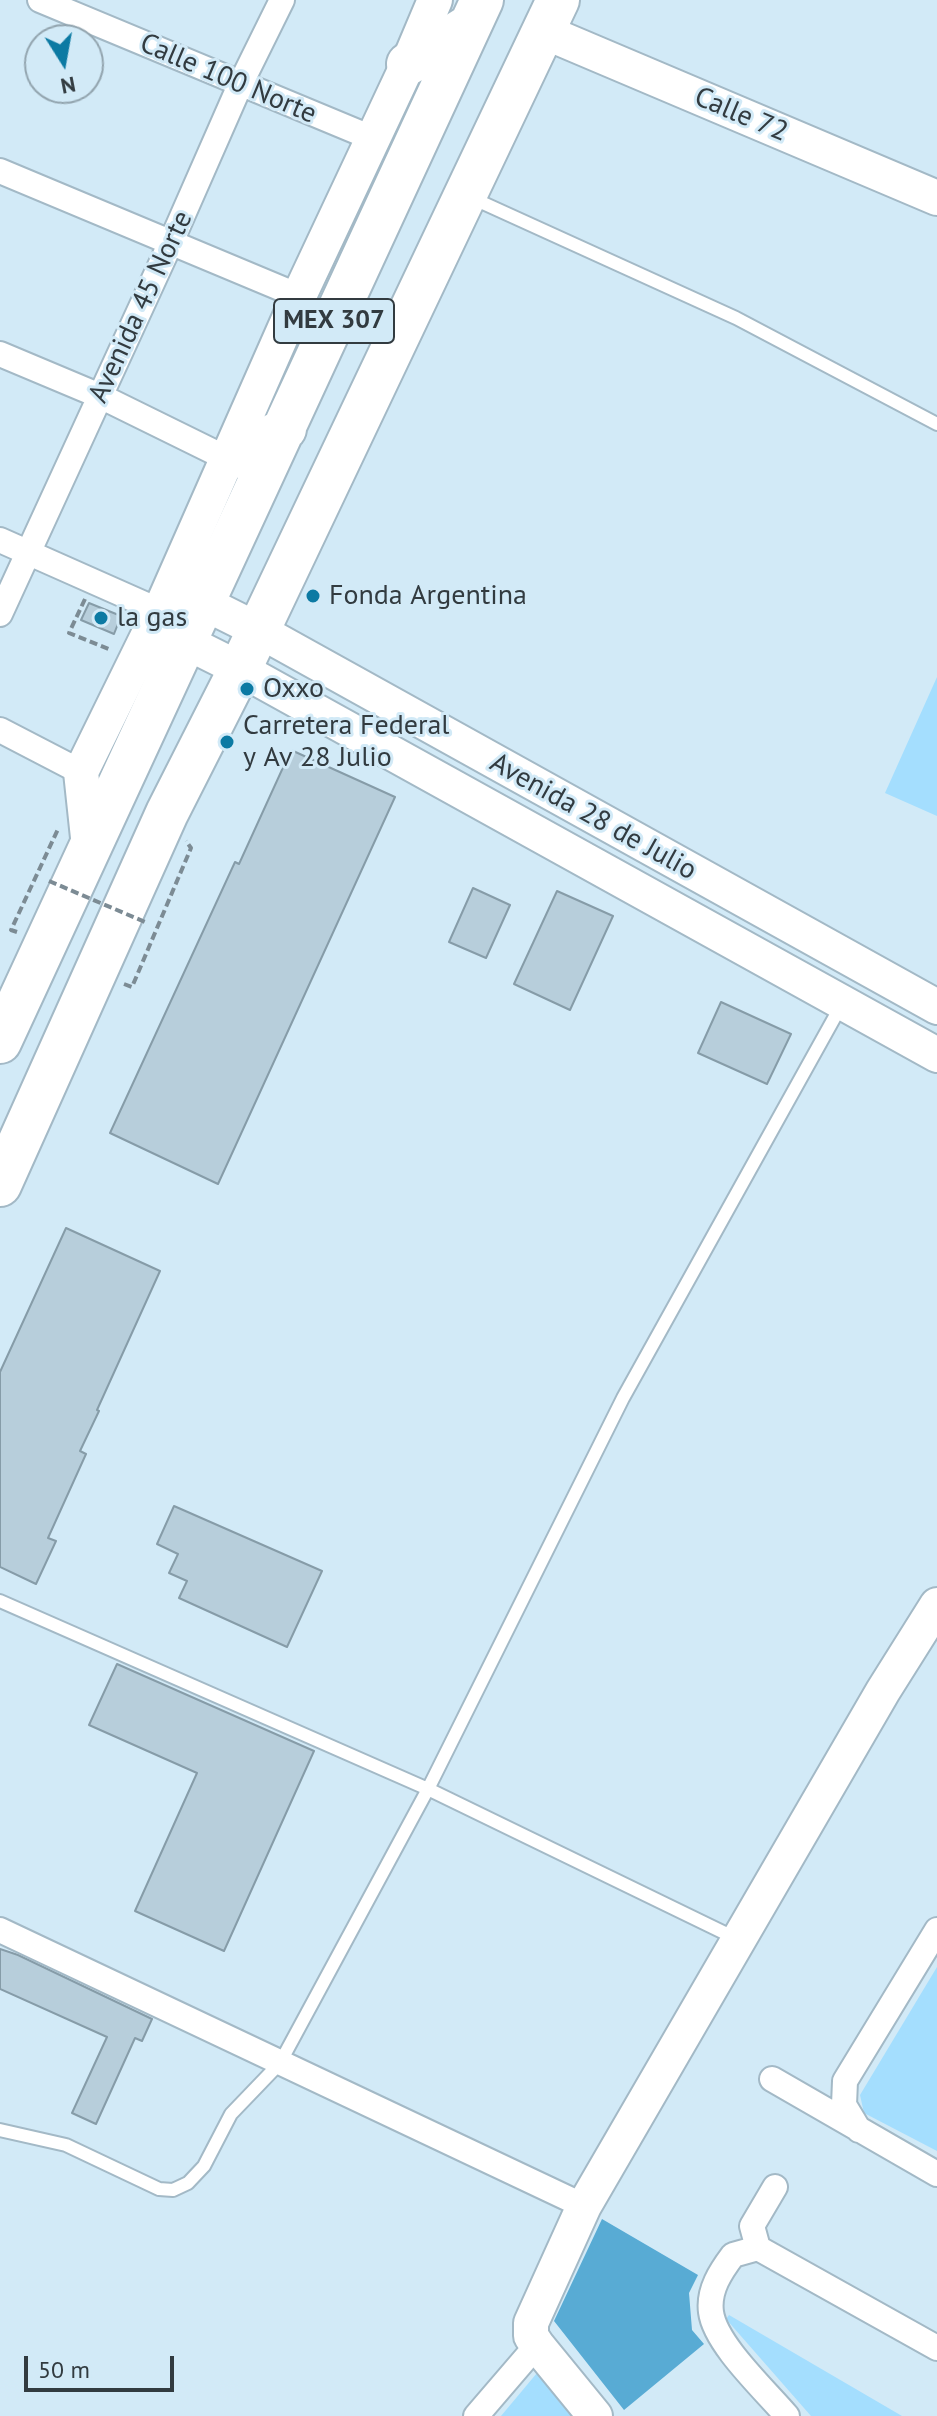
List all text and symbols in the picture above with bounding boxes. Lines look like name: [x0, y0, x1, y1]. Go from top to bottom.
north arrow: [24, 24, 104, 104]
street label: Calle 100 Norte: [135, 27, 321, 131]
text: N: [58, 70, 78, 101]
street label: Calle 72: [689, 80, 793, 150]
street label: Avenida 45 Norte: [82, 206, 200, 408]
road number: MEX 307: [274, 299, 394, 343]
place label: Fonda Argentina: [329, 579, 527, 613]
marker: Fonda Argentina: [304, 587, 322, 605]
place label: la gas: [117, 601, 187, 635]
marker: la gas: [92, 609, 110, 627]
place label: Oxxo: [263, 672, 324, 706]
marker: Oxxo: [238, 680, 256, 698]
place label: Carretera Federal y Av 28 Julio: [243, 709, 450, 775]
marker: Carretera Federal y Av 28 Julio: [218, 733, 236, 751]
street label: Avenida 28 de Julio: [484, 746, 702, 888]
scale bar: [28, 2340, 178, 2390]
text: 50 m: [38, 2354, 90, 2385]

